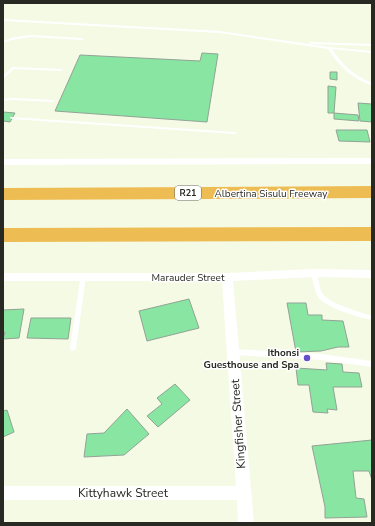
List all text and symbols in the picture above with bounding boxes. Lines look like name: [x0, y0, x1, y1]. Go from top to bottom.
road number: R21: [175, 186, 201, 200]
street label: Albertina Sisulu Freeway: [215, 187, 328, 201]
street label: Marauder Street: [152, 271, 225, 285]
place label: Ithonsi Guesthouse and Spa: [204, 346, 299, 372]
marker: Ithonsi Guesthouse and Spa: [302, 353, 312, 363]
street label: Kingfisher Street: [227, 378, 249, 469]
street label: Kittyhawk Street: [78, 485, 169, 501]

